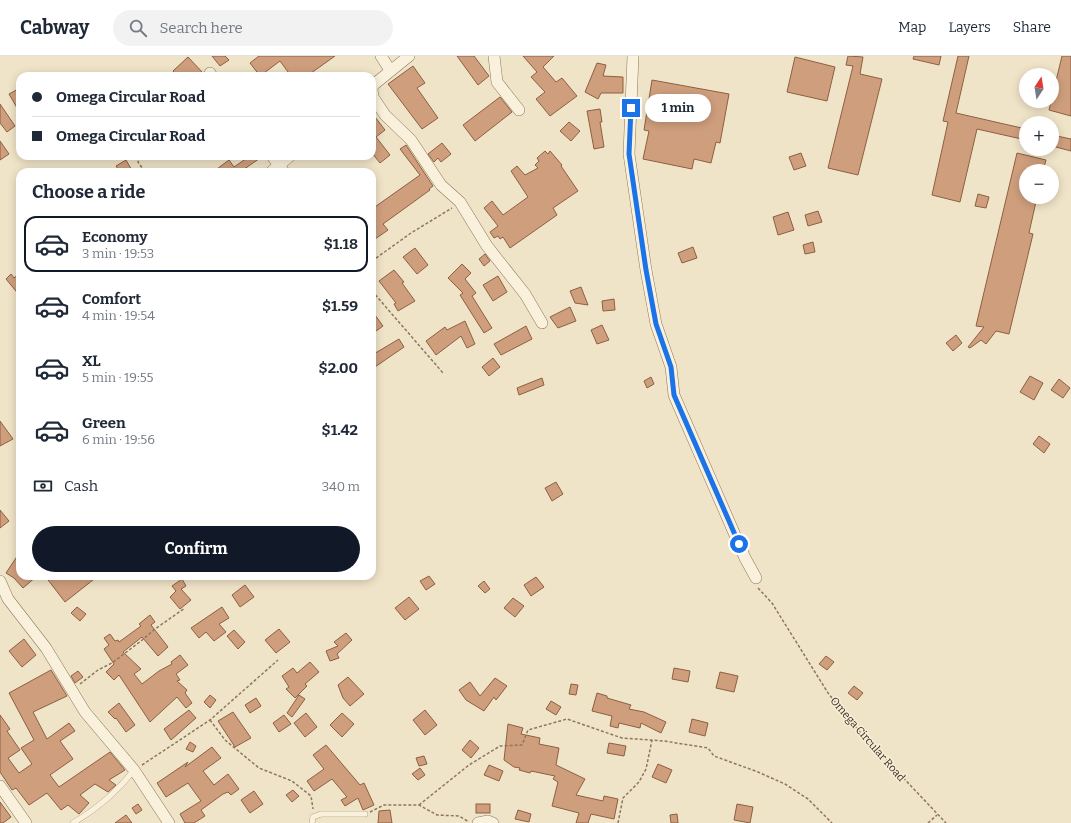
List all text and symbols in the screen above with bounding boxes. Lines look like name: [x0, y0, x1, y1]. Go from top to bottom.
search box: [113, 10, 393, 46]
text: Cabway: [20, 16, 89, 39]
icon: search: [127, 17, 149, 39]
text: Search here: [159, 19, 243, 37]
text: Map: [898, 19, 926, 36]
text: Layers: [948, 19, 991, 36]
text: Share: [1013, 19, 1051, 36]
north arrow: [1019, 68, 1059, 108]
map controls: [1019, 68, 1059, 204]
text: Omega Circular Road: [56, 88, 205, 106]
callout: 1 min: [645, 94, 711, 122]
route end: [622, 99, 640, 117]
text: 1 min: [662, 100, 694, 115]
button: +: [1019, 116, 1059, 156]
text: Omega Circular Road: [56, 127, 205, 145]
button: −: [1019, 164, 1059, 204]
text: Choose a ride: [32, 181, 145, 203]
icon: car: [34, 226, 70, 262]
text: Economy: [82, 228, 148, 246]
text: $1.18: [324, 235, 358, 253]
text: 3 min · 19:53: [82, 246, 154, 261]
icon: car: [34, 288, 70, 324]
text: Comfort: [82, 290, 141, 308]
text: $1.59: [322, 297, 358, 315]
text: 4 min · 19:54: [82, 308, 155, 323]
icon: car: [34, 350, 70, 386]
text: XL: [82, 352, 101, 370]
text: $2.00: [319, 359, 358, 377]
text: 5 min · 19:55: [82, 370, 154, 385]
icon: car: [34, 412, 70, 448]
text: Green: [82, 414, 126, 432]
text: $1.42: [322, 421, 358, 439]
text: 6 min · 19:56: [82, 432, 155, 447]
icon: cash: [32, 475, 54, 497]
text: Cash: [64, 477, 98, 495]
text: 340 m: [322, 479, 360, 494]
button: Confirm: [32, 526, 360, 572]
route start: [730, 535, 748, 553]
street label: Omega Circular Road: [827, 694, 908, 785]

